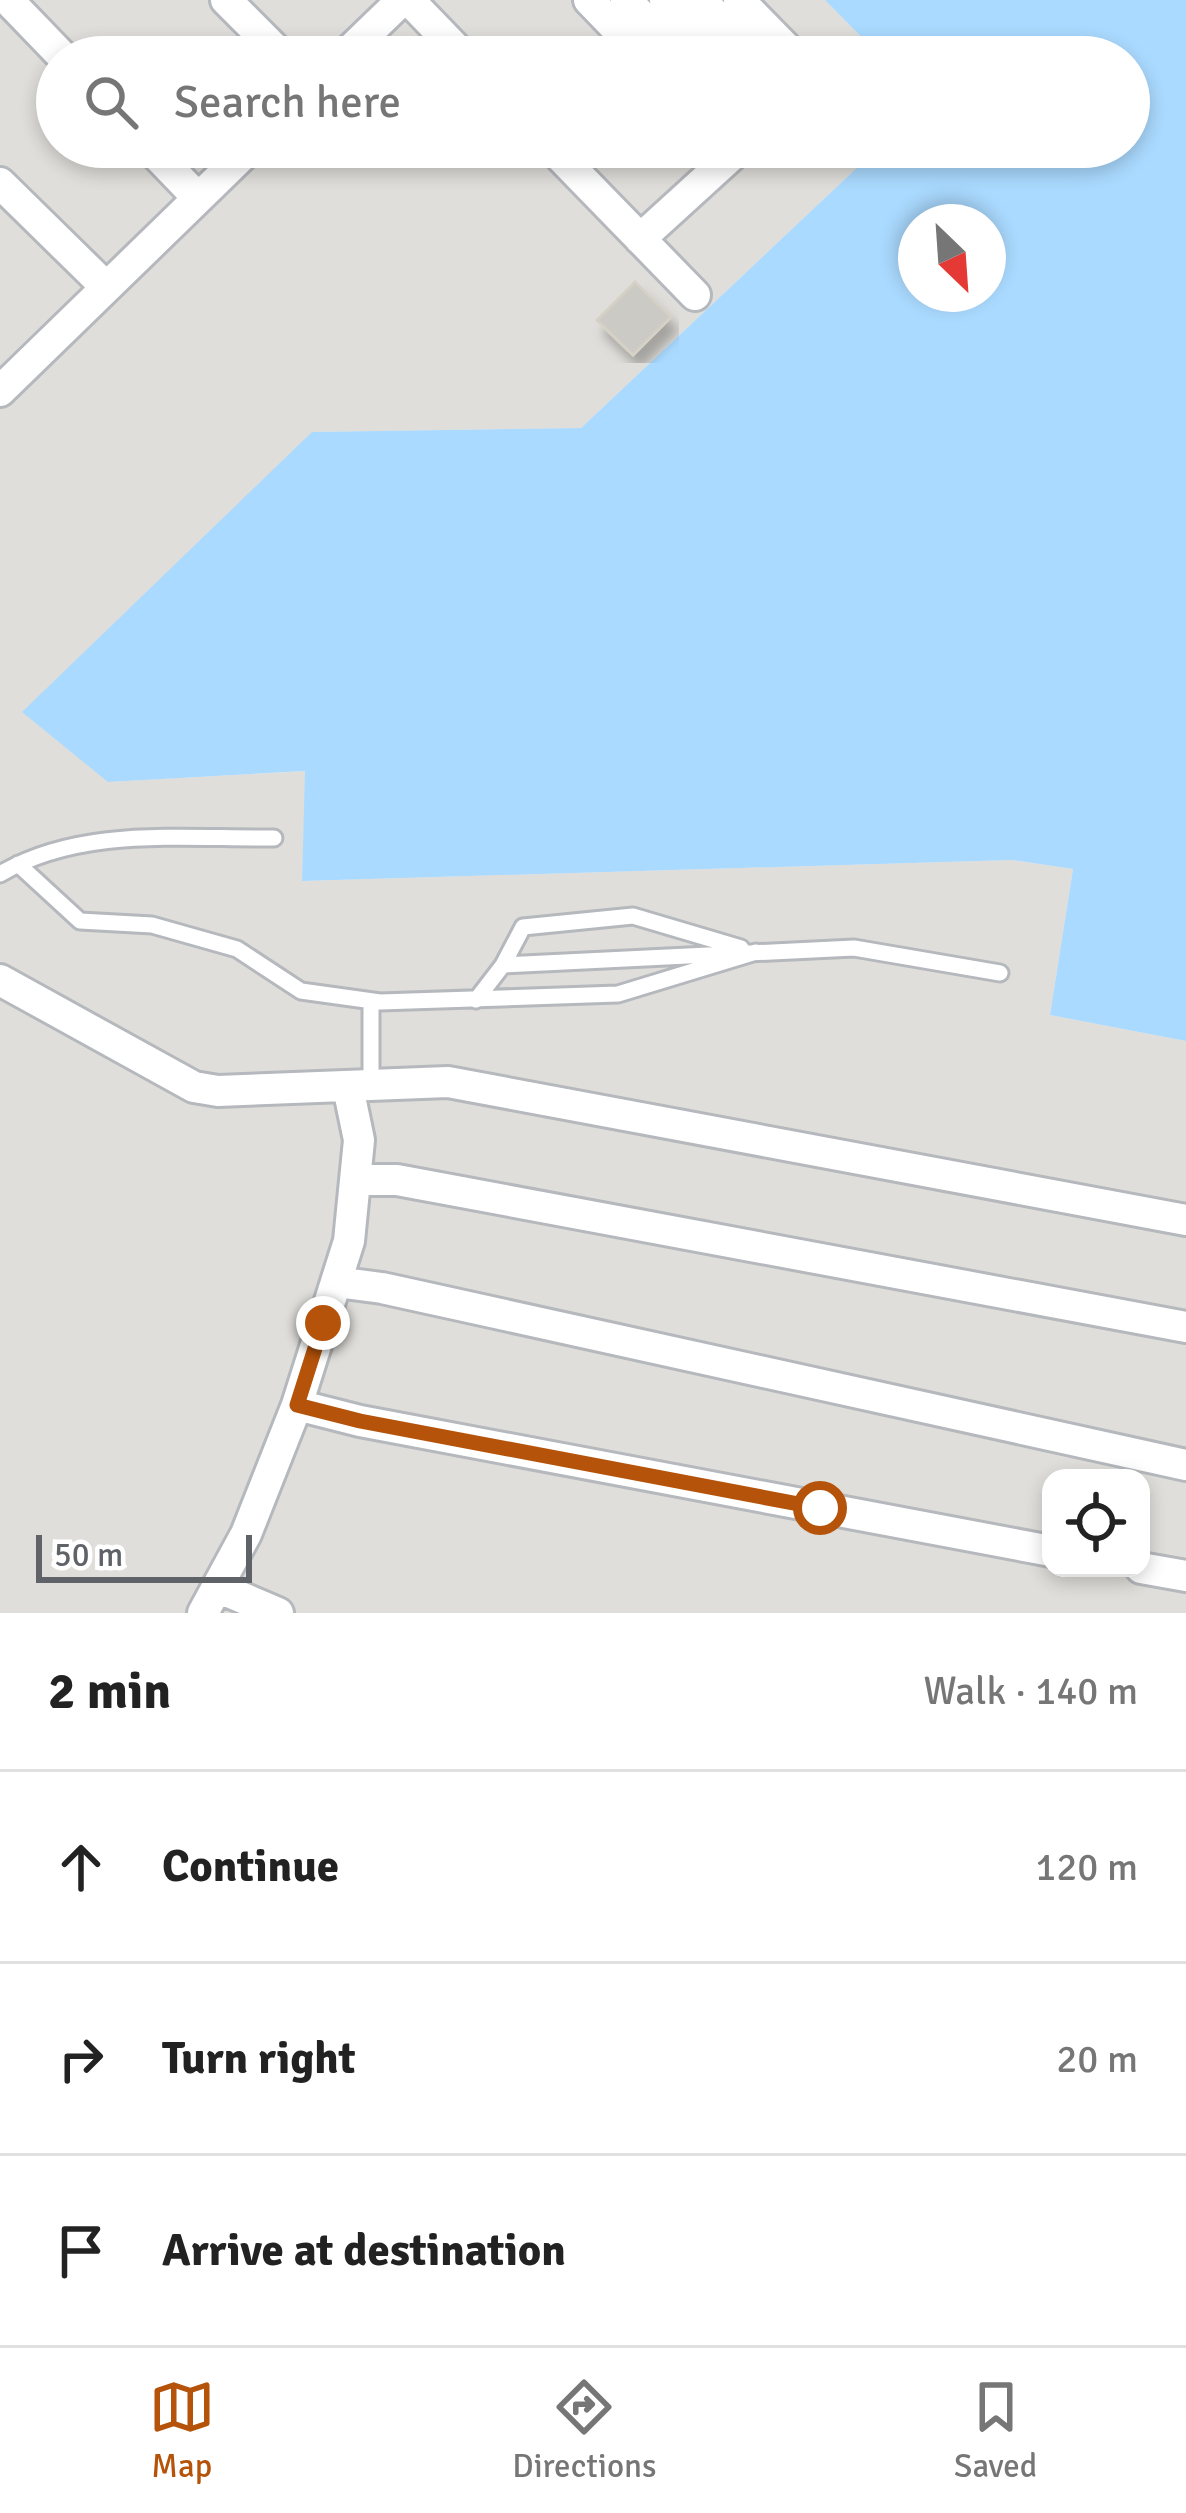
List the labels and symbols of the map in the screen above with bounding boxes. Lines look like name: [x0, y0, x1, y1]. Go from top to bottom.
north arrow: [898, 204, 1006, 312]
route end: [296, 1296, 350, 1350]
route start: [793, 1481, 847, 1535]
scale bar: [36, 1529, 252, 1582]

